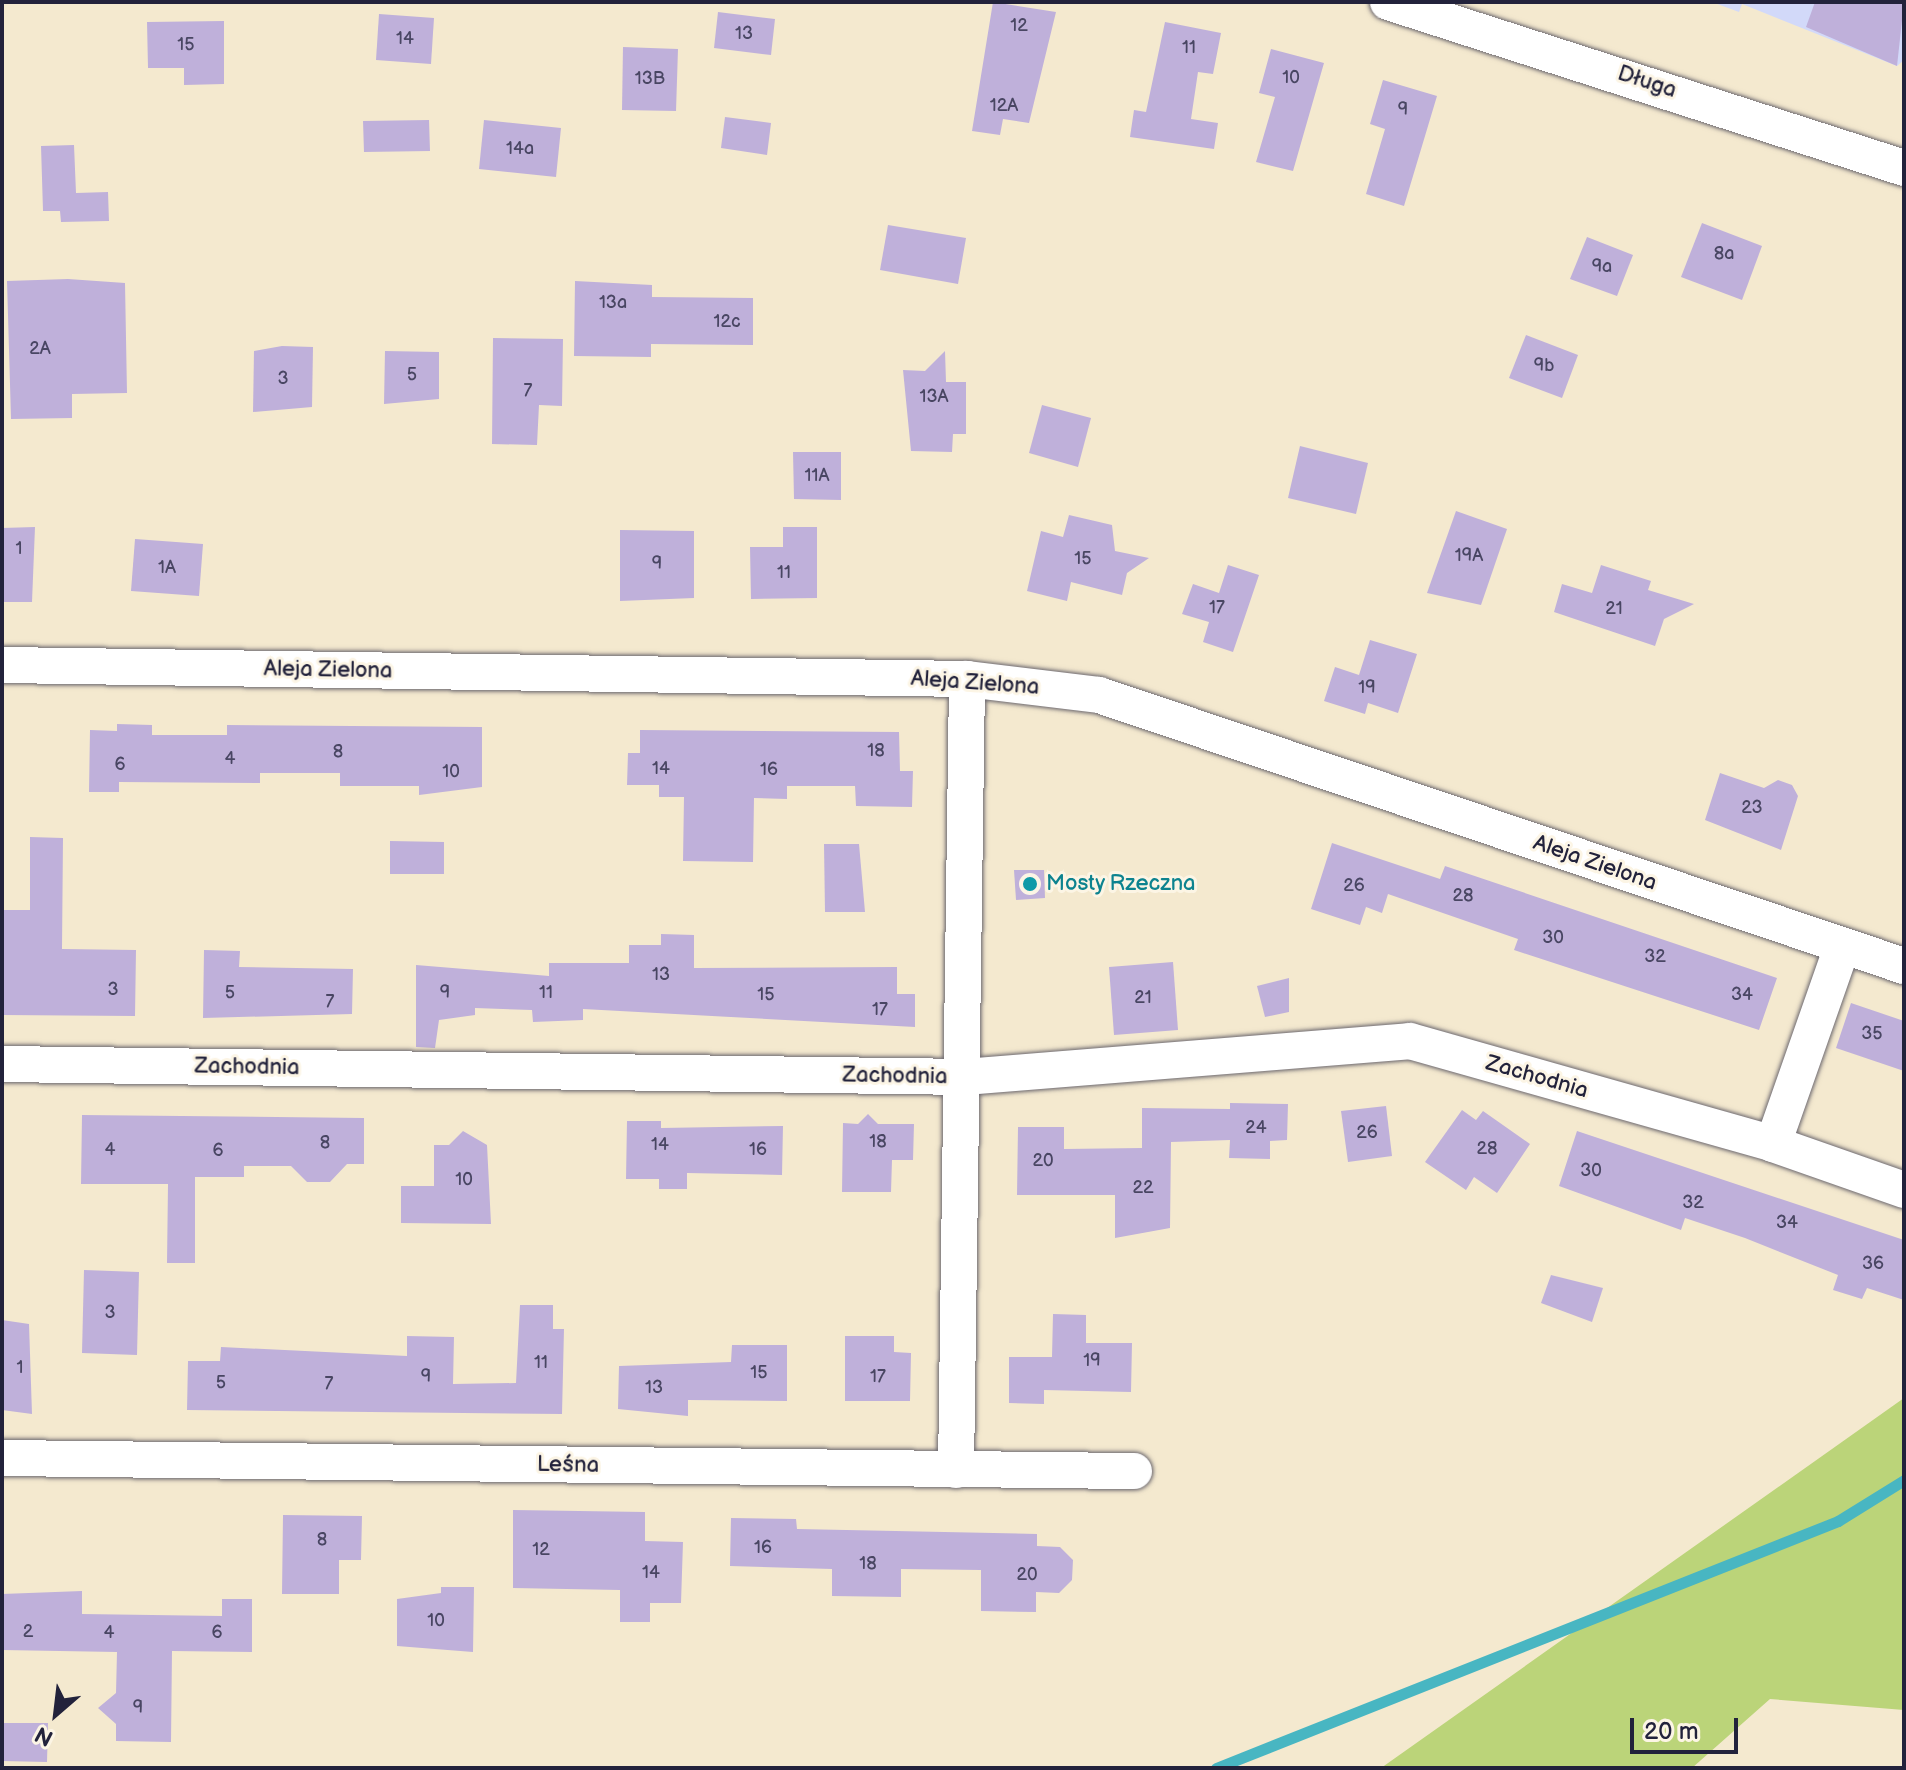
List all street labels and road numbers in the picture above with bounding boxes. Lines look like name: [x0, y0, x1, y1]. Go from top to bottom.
street label: Długa: [1614, 60, 1680, 104]
street label: Aleja Zielona: [263, 656, 393, 684]
street label: Aleja Zielona: [910, 665, 1040, 701]
street label: Aleja Zielona: [1530, 830, 1660, 896]
street label: Zachodnia: [1483, 1050, 1591, 1104]
street label: Zachodnia: [194, 1053, 300, 1081]
street label: Zachodnia: [842, 1062, 948, 1090]
street label: Leśna: [537, 1451, 599, 1479]

